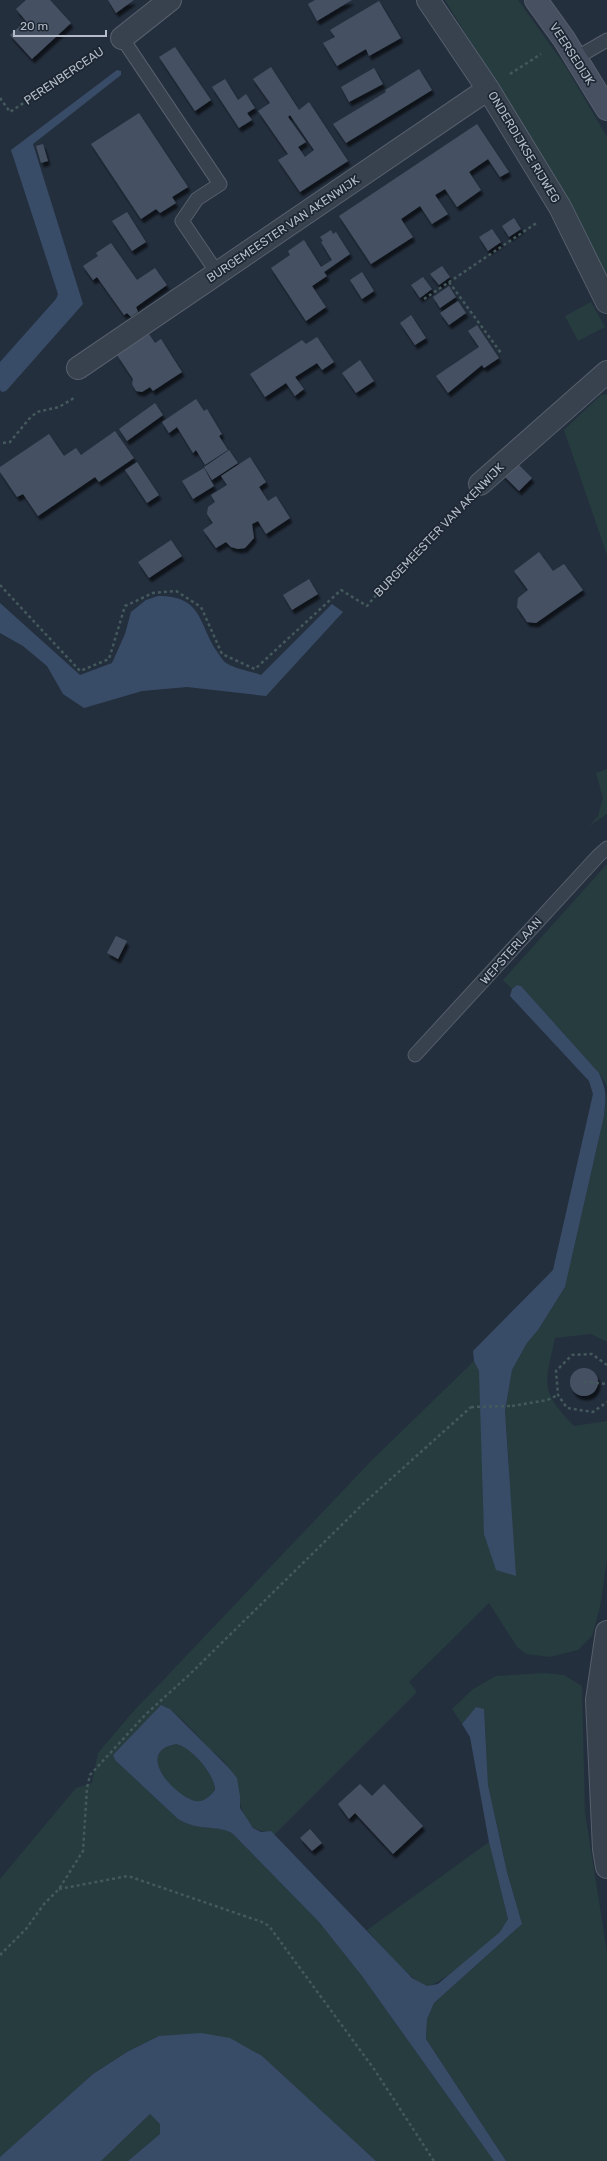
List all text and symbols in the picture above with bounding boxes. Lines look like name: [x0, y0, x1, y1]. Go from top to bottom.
scale bar: [14, 12, 106, 38]
text: 20 m: [20, 19, 48, 33]
street label: VEERSEDIJK: [547, 20, 598, 88]
street label: PERENBERCEAU: [21, 44, 107, 108]
street label: ONDERDIJKSE RIJWEG: [485, 89, 563, 205]
street label: BURGEMEESTER VAN AKENWIJK: [204, 172, 362, 285]
street label: BURGEMEESTER VAN AKENWIJK: [371, 460, 507, 600]
street label: WEPSTERLAAN: [477, 915, 545, 987]

